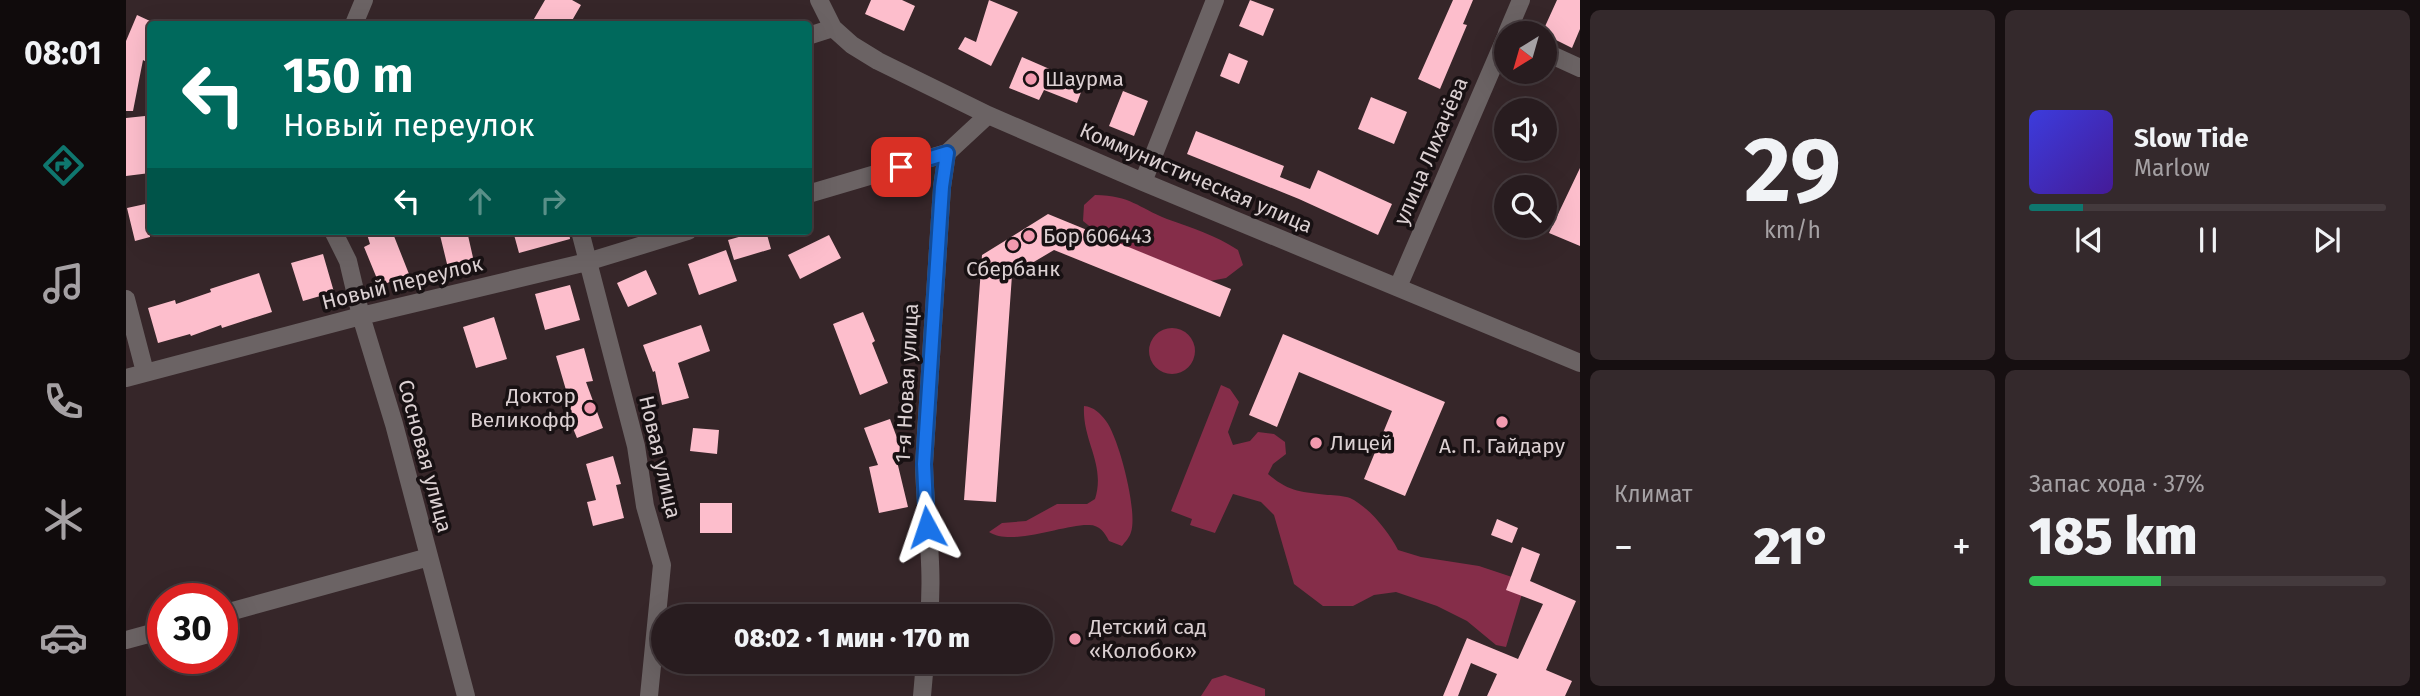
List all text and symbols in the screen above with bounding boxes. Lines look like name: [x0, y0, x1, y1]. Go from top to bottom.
north arrow: [1494, 21, 1558, 84]
map controls: [1494, 21, 1557, 238]
text: 08:01: [24, 34, 102, 72]
text: 150 m: [283, 46, 414, 105]
icon: left: [168, 49, 259, 140]
place label: Шаурма: [1045, 66, 1124, 92]
marker: Шаурма: [1023, 71, 1039, 87]
street label: улица Лихачёва: [1388, 73, 1474, 229]
button: sound: [1494, 98, 1557, 161]
text: Новый переулок: [283, 106, 534, 144]
text: 29: [1744, 116, 1841, 225]
street label: Коммунистическая улица: [1076, 117, 1316, 239]
text: Slow Tide: [2134, 123, 2249, 154]
pin: [871, 137, 931, 197]
icon: directions: [39, 141, 88, 190]
icon: arrive: [882, 148, 920, 186]
text: Marlow: [2134, 154, 2210, 182]
button: search: [1494, 175, 1557, 238]
icon: left: [388, 182, 426, 220]
icon: ahead: [461, 182, 499, 220]
icon: right: [534, 182, 572, 220]
text: km/h: [1764, 216, 1821, 244]
icon: previous: [2070, 221, 2108, 259]
icon: pause: [2189, 221, 2227, 259]
icon: next: [2308, 221, 2346, 259]
place label: Бор 606443: [1043, 223, 1152, 249]
marker: Бор 606443: [1021, 228, 1037, 244]
marker: Сбербанк: [1005, 237, 1021, 253]
street label: Новый переулок: [319, 250, 485, 316]
place label: Сбербанк: [966, 256, 1060, 282]
icon: music: [39, 259, 88, 308]
street label: 1-я Новая улица: [890, 303, 924, 463]
icon: phone: [39, 377, 88, 426]
street label: Сосновая улица: [392, 377, 458, 535]
place label: Доктор Великофф: [470, 383, 576, 433]
street label: Новая улица: [633, 393, 687, 521]
marker: Доктор Великофф: [582, 400, 598, 416]
marker: А. П. Гайдару: [1494, 414, 1510, 430]
place label: Лицей: [1330, 430, 1393, 456]
place label: А. П. Гайдару: [1439, 433, 1566, 459]
marker: Лицей: [1308, 435, 1324, 451]
text: Запас хода · 37%: [2029, 470, 2205, 498]
text: Климат: [1614, 480, 1692, 508]
position arrow: [890, 490, 964, 564]
icon: climate: [39, 495, 88, 544]
text: 185 km: [2029, 505, 2198, 568]
text: 21°: [1754, 515, 1831, 578]
text: −: [1614, 524, 1633, 570]
text: +: [1952, 524, 1971, 570]
speed limit sign: 30: [147, 583, 238, 674]
icon: car: [39, 613, 88, 662]
place label: Детский сад «Колобок»: [1088, 614, 1206, 664]
text: 08:02 · 1 мин · 170 m: [734, 623, 970, 654]
marker: Детский сад «Колобок»: [1067, 631, 1083, 647]

